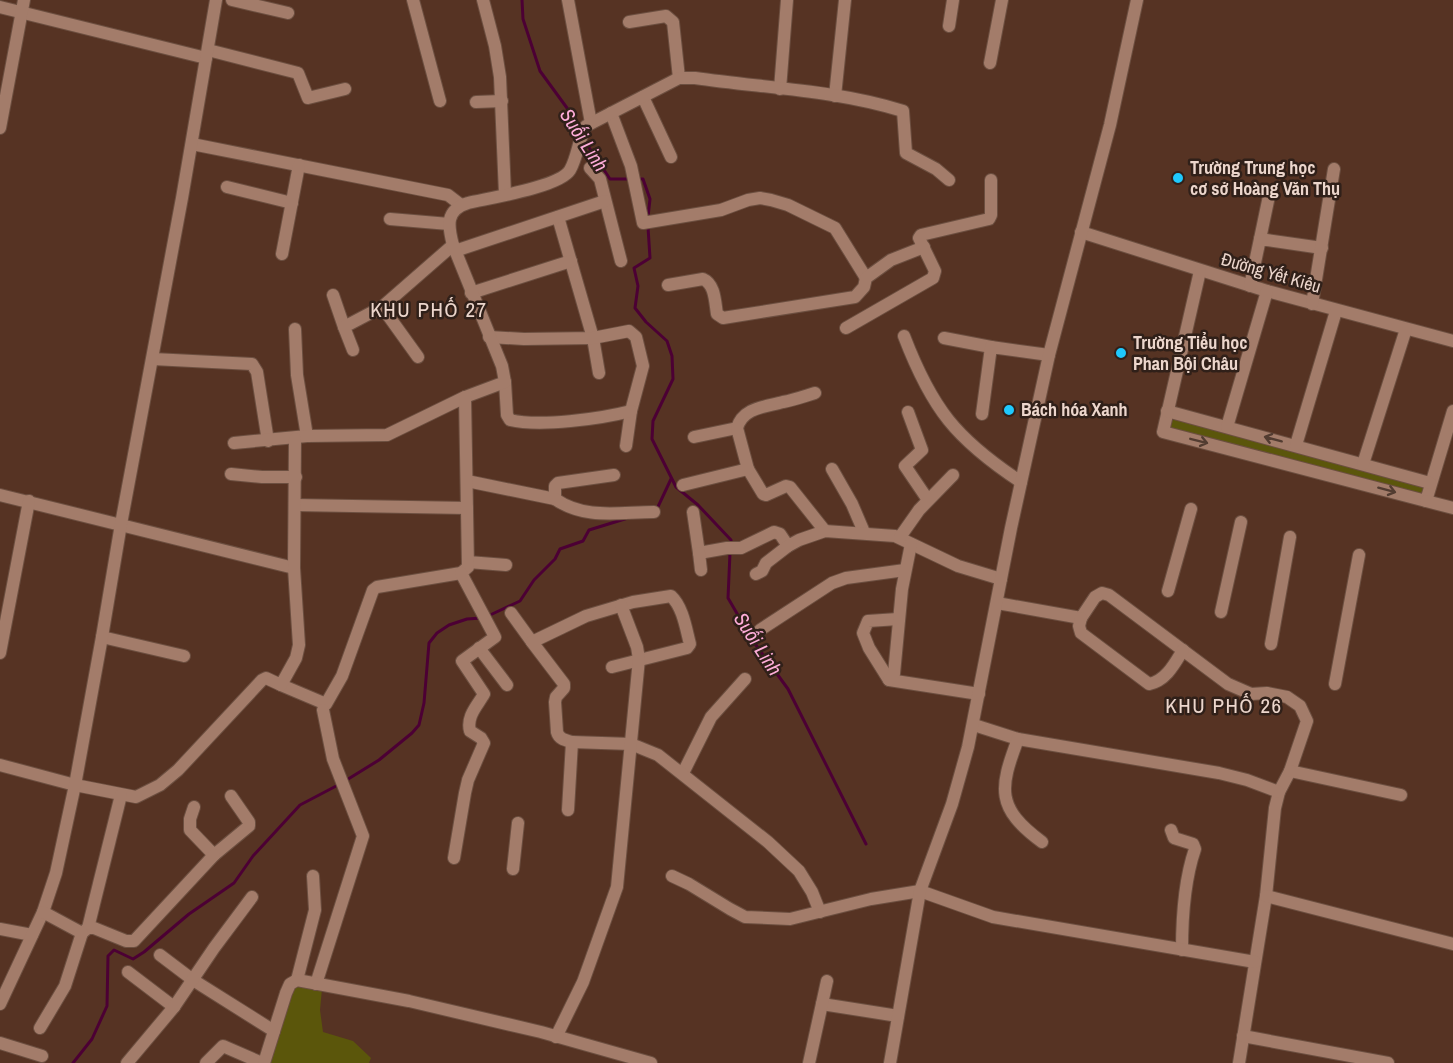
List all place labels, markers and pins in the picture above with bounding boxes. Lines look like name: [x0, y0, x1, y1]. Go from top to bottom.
place label: Trường Trung học cơ sở Hoàng Văn Thụ: [1190, 155, 1340, 201]
marker: Trường Trung học cơ sở Hoàng Văn Thụ: [1171, 171, 1185, 185]
place label: Trường Tiểu học Phan Bội Châu: [1133, 330, 1248, 376]
marker: Trường Tiểu học Phan Bội Châu: [1114, 346, 1128, 360]
place label: Bách hóa Xanh: [1021, 397, 1128, 422]
marker: Bách hóa Xanh: [1002, 403, 1016, 417]

